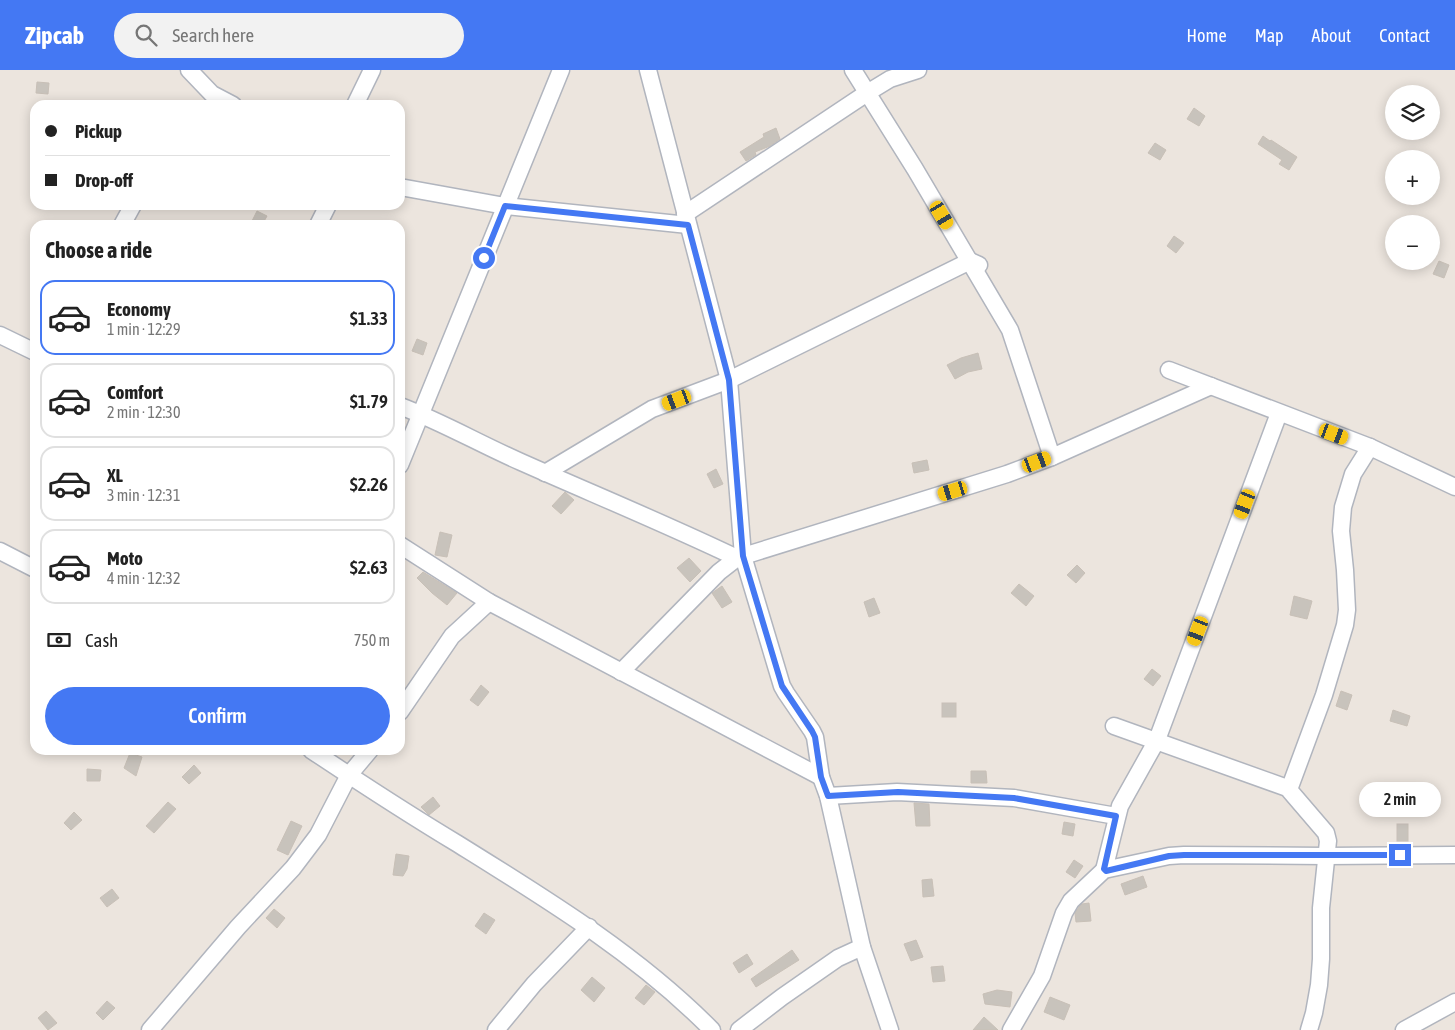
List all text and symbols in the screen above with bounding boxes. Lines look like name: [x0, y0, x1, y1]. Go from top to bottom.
search box: [114, 13, 464, 58]
icon: search: [132, 21, 160, 49]
text: Zipcab: [25, 22, 84, 49]
text: Search here: [172, 24, 254, 46]
text: Home: [1187, 25, 1227, 46]
text: Map: [1255, 25, 1284, 46]
text: About: [1312, 25, 1351, 46]
text: Contact: [1379, 25, 1430, 46]
map controls: [1385, 85, 1440, 270]
button: layers: [1385, 85, 1440, 140]
text: Pickup: [75, 120, 122, 142]
button: +: [1385, 150, 1440, 205]
text: Drop-off: [75, 169, 133, 191]
car: [927, 198, 956, 232]
button: −: [1385, 215, 1440, 270]
text: Choose a ride: [45, 237, 152, 263]
route start: [473, 247, 495, 269]
icon: car: [47, 295, 92, 340]
text: Economy: [107, 298, 171, 320]
text: $1.33: [350, 307, 388, 329]
text: 1 min · 12:29: [107, 320, 180, 338]
icon: car: [47, 378, 92, 423]
text: Comfort: [107, 381, 163, 403]
car: [660, 388, 693, 412]
text: $1.79: [350, 390, 388, 412]
text: 2 min · 12:30: [107, 403, 180, 421]
car: [1317, 422, 1350, 446]
car: [1020, 450, 1053, 474]
icon: car: [47, 461, 92, 506]
text: XL: [107, 464, 123, 486]
text: $2.26: [350, 473, 388, 495]
car: [936, 479, 969, 503]
text: 3 min · 12:31: [107, 486, 180, 504]
car: [1232, 487, 1257, 521]
icon: car: [47, 544, 92, 589]
text: Moto: [107, 547, 143, 569]
text: $2.63: [350, 556, 388, 578]
text: 4 min · 12:32: [107, 569, 180, 587]
car: [1185, 614, 1210, 648]
icon: cash: [45, 626, 73, 654]
text: Cash: [85, 629, 118, 651]
text: 750 m: [354, 631, 390, 649]
button: Confirm: [45, 687, 390, 745]
callout: 2 min: [1359, 782, 1441, 818]
text: 2 min: [1384, 790, 1416, 808]
route end: [1389, 844, 1411, 866]

